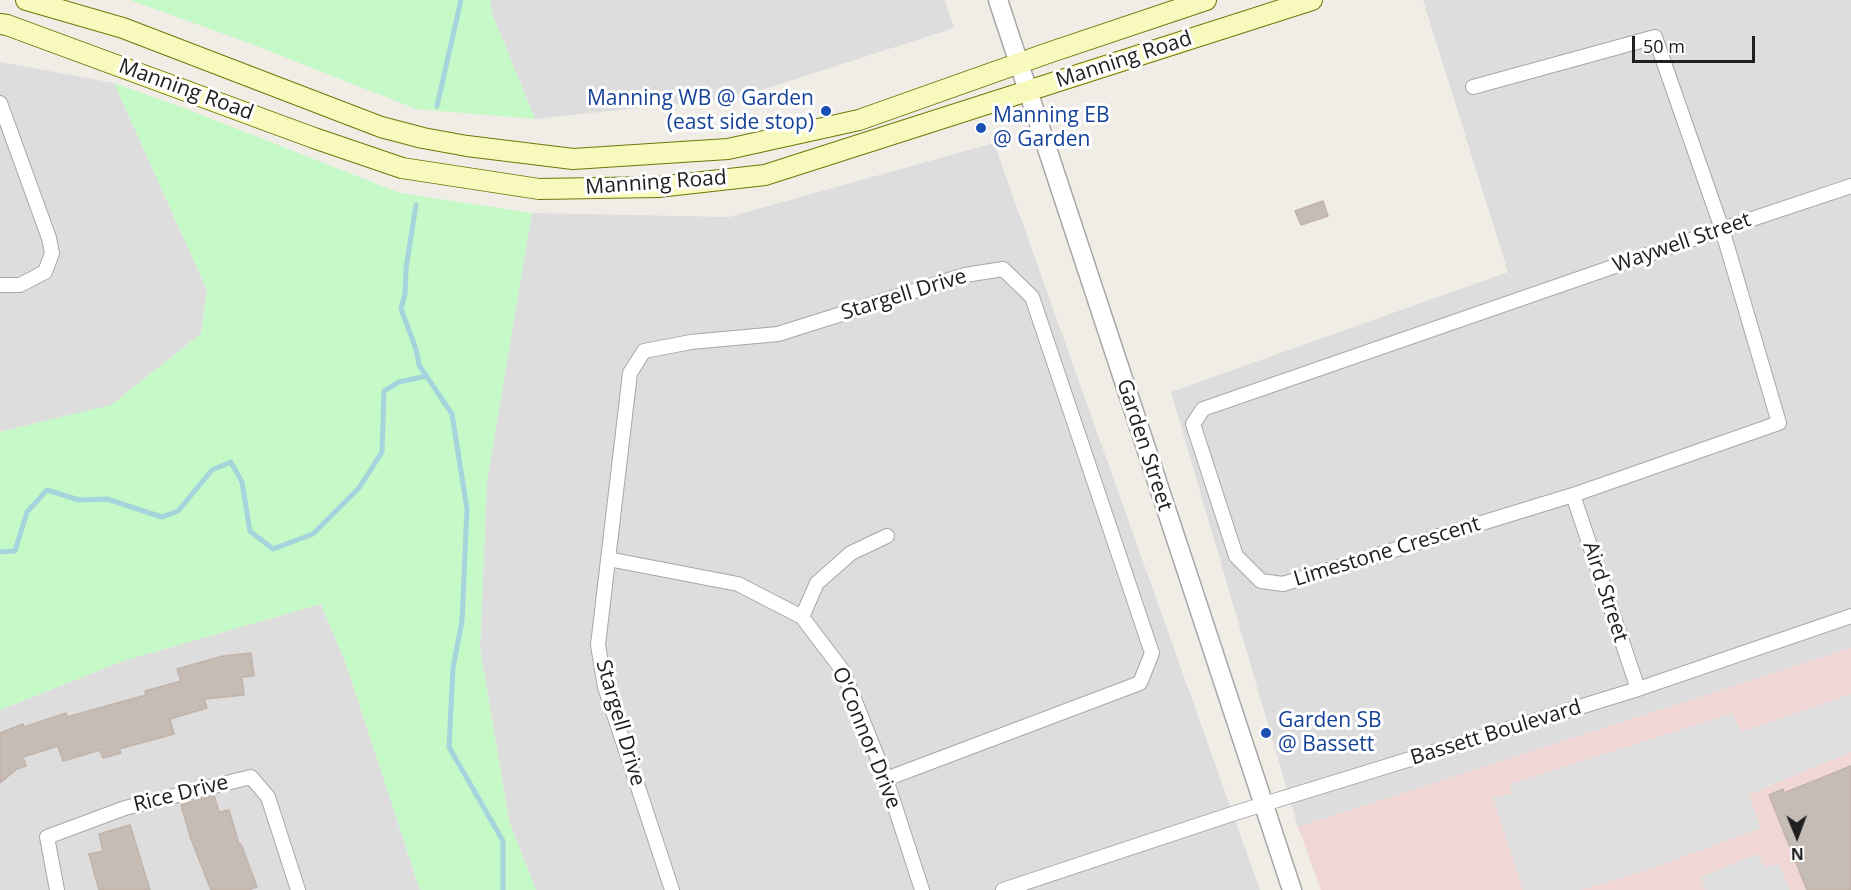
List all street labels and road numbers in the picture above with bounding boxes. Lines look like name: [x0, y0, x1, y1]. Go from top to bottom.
street label: Manning Road: [1053, 26, 1195, 94]
street label: Manning Road: [115, 54, 257, 126]
street label: Manning Road: [585, 165, 727, 201]
street label: Waywell Street: [1610, 208, 1754, 278]
street label: Stargell Drive: [838, 264, 970, 326]
street label: Garden Street: [1111, 376, 1177, 514]
street label: Limestone Crescent: [1291, 512, 1483, 592]
street label: Aird Street: [1577, 539, 1633, 645]
street label: Stargell Drive: [590, 657, 650, 789]
street label: O'Connor Drive: [826, 663, 906, 813]
street label: Bassett Boulevard: [1408, 695, 1584, 771]
street label: Rice Drive: [131, 770, 231, 818]

